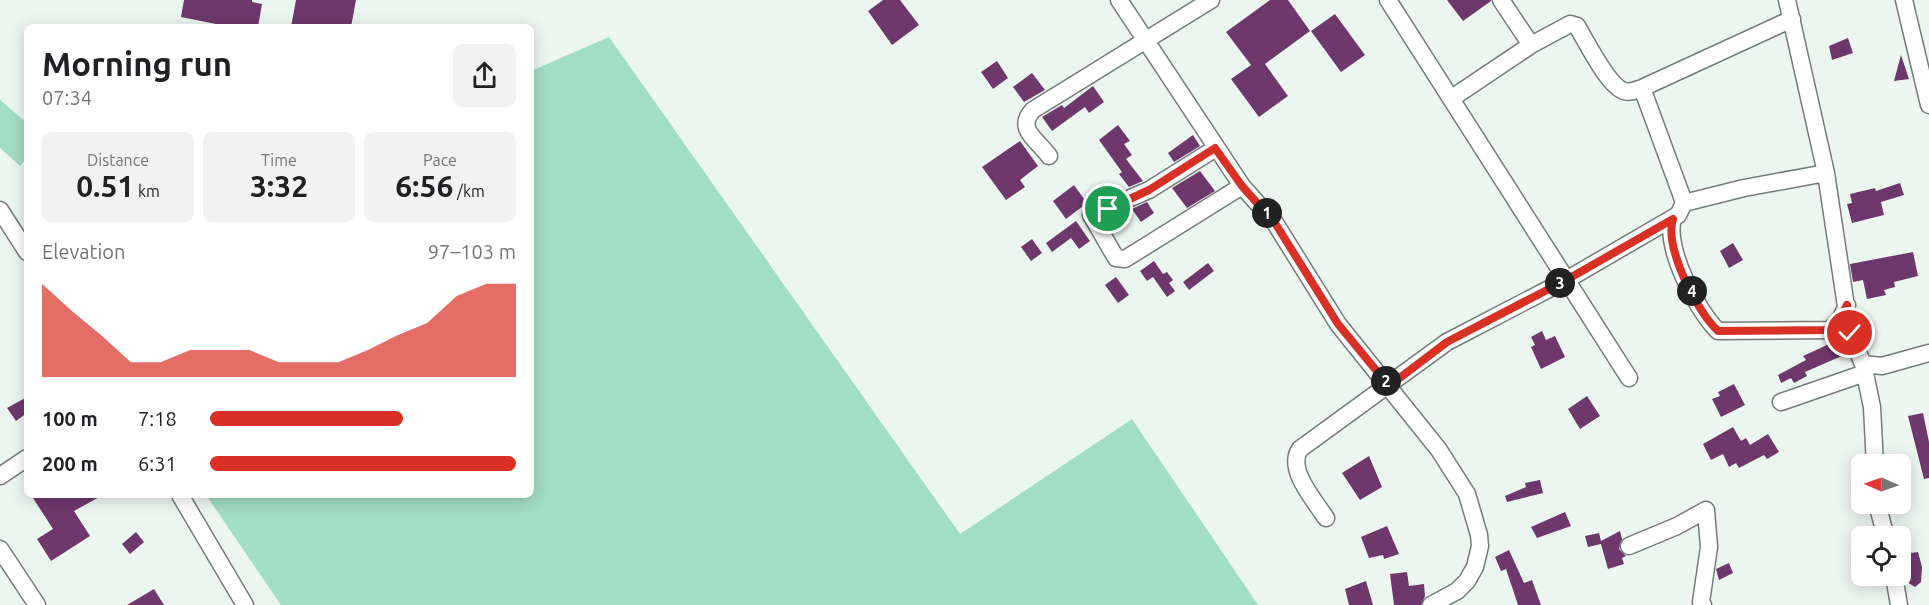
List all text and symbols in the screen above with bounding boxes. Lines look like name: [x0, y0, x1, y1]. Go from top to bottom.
button: share: [453, 44, 516, 107]
text: Morning run: [42, 45, 232, 82]
text: 07:34: [42, 86, 92, 109]
text: Distance: [87, 151, 149, 169]
text: Time: [261, 151, 297, 169]
text: Pace: [423, 151, 457, 169]
text: 0.51: [76, 169, 134, 203]
text: 3:32: [250, 169, 308, 203]
text: 6:56: [395, 169, 453, 203]
text: km: [134, 182, 160, 200]
text: /km: [453, 182, 485, 200]
pin: [1082, 183, 1133, 234]
icon: arrive: [1091, 192, 1124, 225]
pin: 1: [1252, 198, 1282, 228]
text: 1: [1262, 204, 1272, 222]
text: Elevation: [42, 240, 125, 263]
text: 97–103 m: [428, 240, 516, 263]
pin: 3: [1545, 268, 1575, 298]
text: 3: [1555, 274, 1565, 292]
pin: 4: [1677, 276, 1707, 306]
text: 4: [1687, 282, 1697, 300]
pin: [1824, 307, 1875, 358]
icon: check: [1833, 316, 1866, 349]
pin: 2: [1371, 366, 1401, 396]
text: 2: [1381, 372, 1391, 390]
text: 100 m: [42, 407, 98, 430]
text: 7:18: [138, 407, 177, 430]
text: 200 m: [42, 452, 98, 475]
text: 6:31: [138, 452, 177, 475]
north arrow: [1851, 454, 1911, 514]
map controls: [1851, 454, 1911, 586]
button: locate: [1851, 526, 1911, 586]

